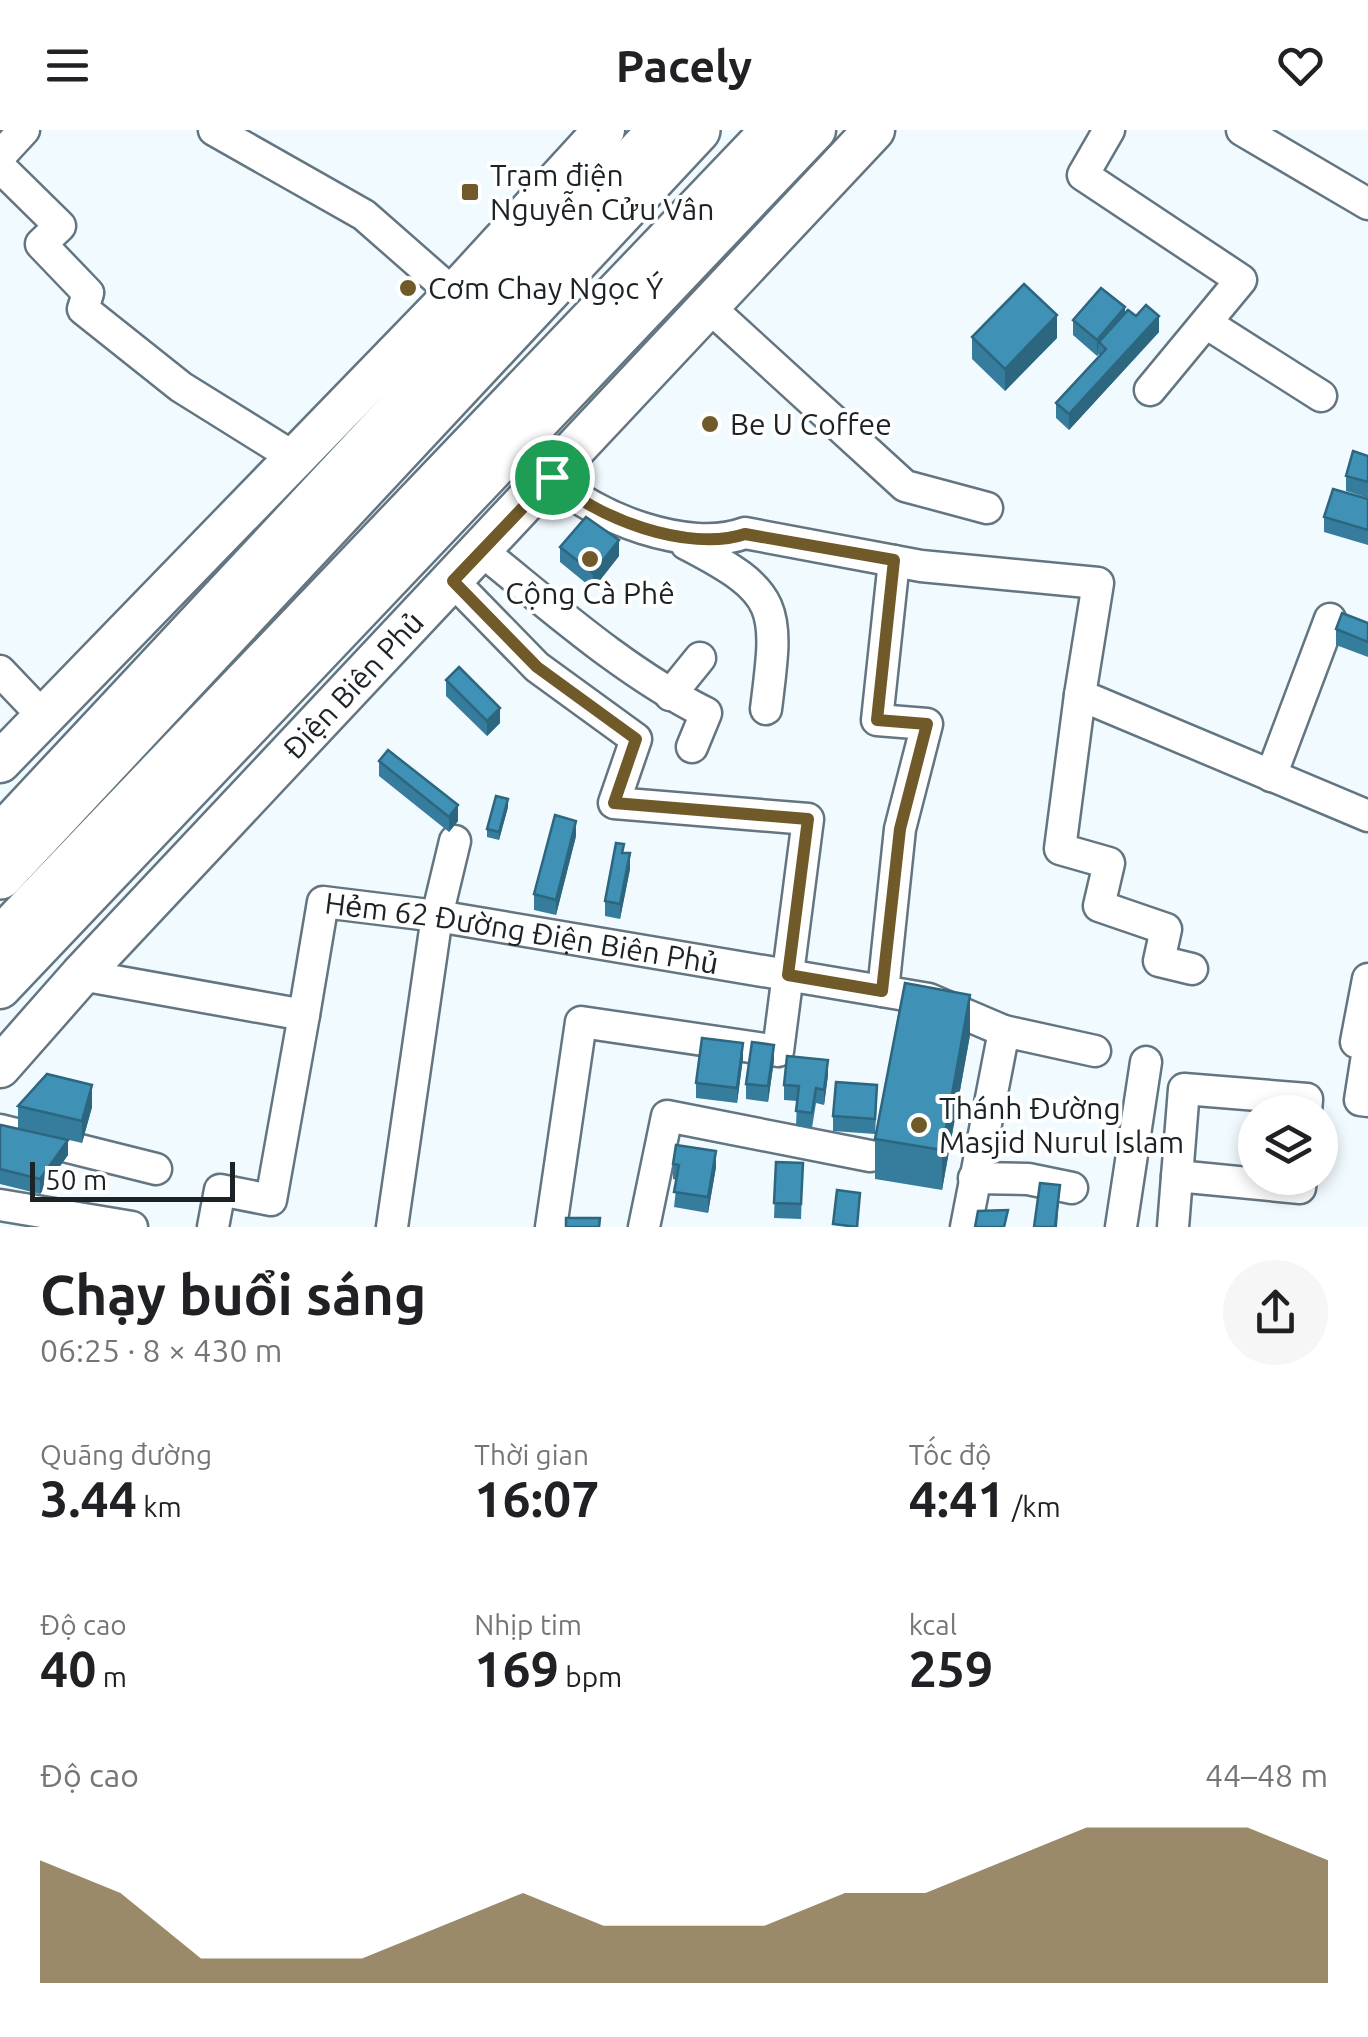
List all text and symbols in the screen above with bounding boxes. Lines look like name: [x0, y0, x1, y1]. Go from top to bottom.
icon: menu: [40, 38, 95, 93]
icon: heart: [1273, 38, 1328, 93]
text: Pacely: [616, 40, 752, 91]
place label: Trạm điện Nguyễn Cửu Vân: [490, 158, 714, 226]
marker: Trạm điện Nguyễn Cửu Vân: [459, 181, 481, 203]
place label: Cơm Chay Ngọc Ý: [428, 270, 664, 305]
marker: Cơm Chay Ngọc Ý: [397, 277, 419, 299]
place label: Be U Coffee: [730, 407, 892, 441]
marker: Be U Coffee: [699, 413, 721, 435]
pin: [510, 435, 595, 520]
icon: arrive: [525, 450, 580, 505]
marker: Cộng Cà Phê: [579, 548, 601, 570]
place label: Cộng Cà Phê: [505, 576, 675, 610]
street label: Điện Biên Phủ: [276, 605, 430, 765]
street label: Hẻm 62 Đường Điện Biên Phủ: [323, 885, 721, 980]
place label: Thánh Đường Masjid Nurul Islam: [939, 1091, 1184, 1159]
map controls: [1238, 1095, 1338, 1195]
button: layers: [1238, 1095, 1338, 1195]
marker: Thánh Đường Masjid Nurul Islam: [908, 1114, 930, 1136]
scale bar: [30, 1157, 235, 1202]
text: 50 m: [45, 1164, 107, 1195]
button: share: [1223, 1260, 1328, 1365]
text: Chạy buổi sáng: [40, 1264, 426, 1325]
text: 06:25 · 8 × 430 m: [40, 1332, 282, 1368]
text: Quãng đường: [40, 1439, 212, 1470]
text: Thời gian: [474, 1439, 589, 1470]
text: Tốc độ: [909, 1439, 991, 1470]
text: 3.44: [40, 1470, 137, 1526]
text: 16:07: [474, 1470, 599, 1526]
text: 4:41: [909, 1470, 1006, 1526]
text: km: [137, 1491, 182, 1522]
text: /km: [1006, 1491, 1061, 1522]
text: Độ cao: [40, 1609, 127, 1640]
text: Nhịp tim: [474, 1609, 582, 1640]
text: kcal: [909, 1609, 957, 1640]
text: 40: [40, 1640, 96, 1696]
text: 169: [474, 1640, 559, 1696]
text: 259: [909, 1640, 993, 1696]
text: m: [96, 1661, 127, 1692]
text: bpm: [559, 1661, 622, 1692]
text: Độ cao: [40, 1757, 139, 1793]
text: 44–48 m: [1205, 1757, 1328, 1793]

